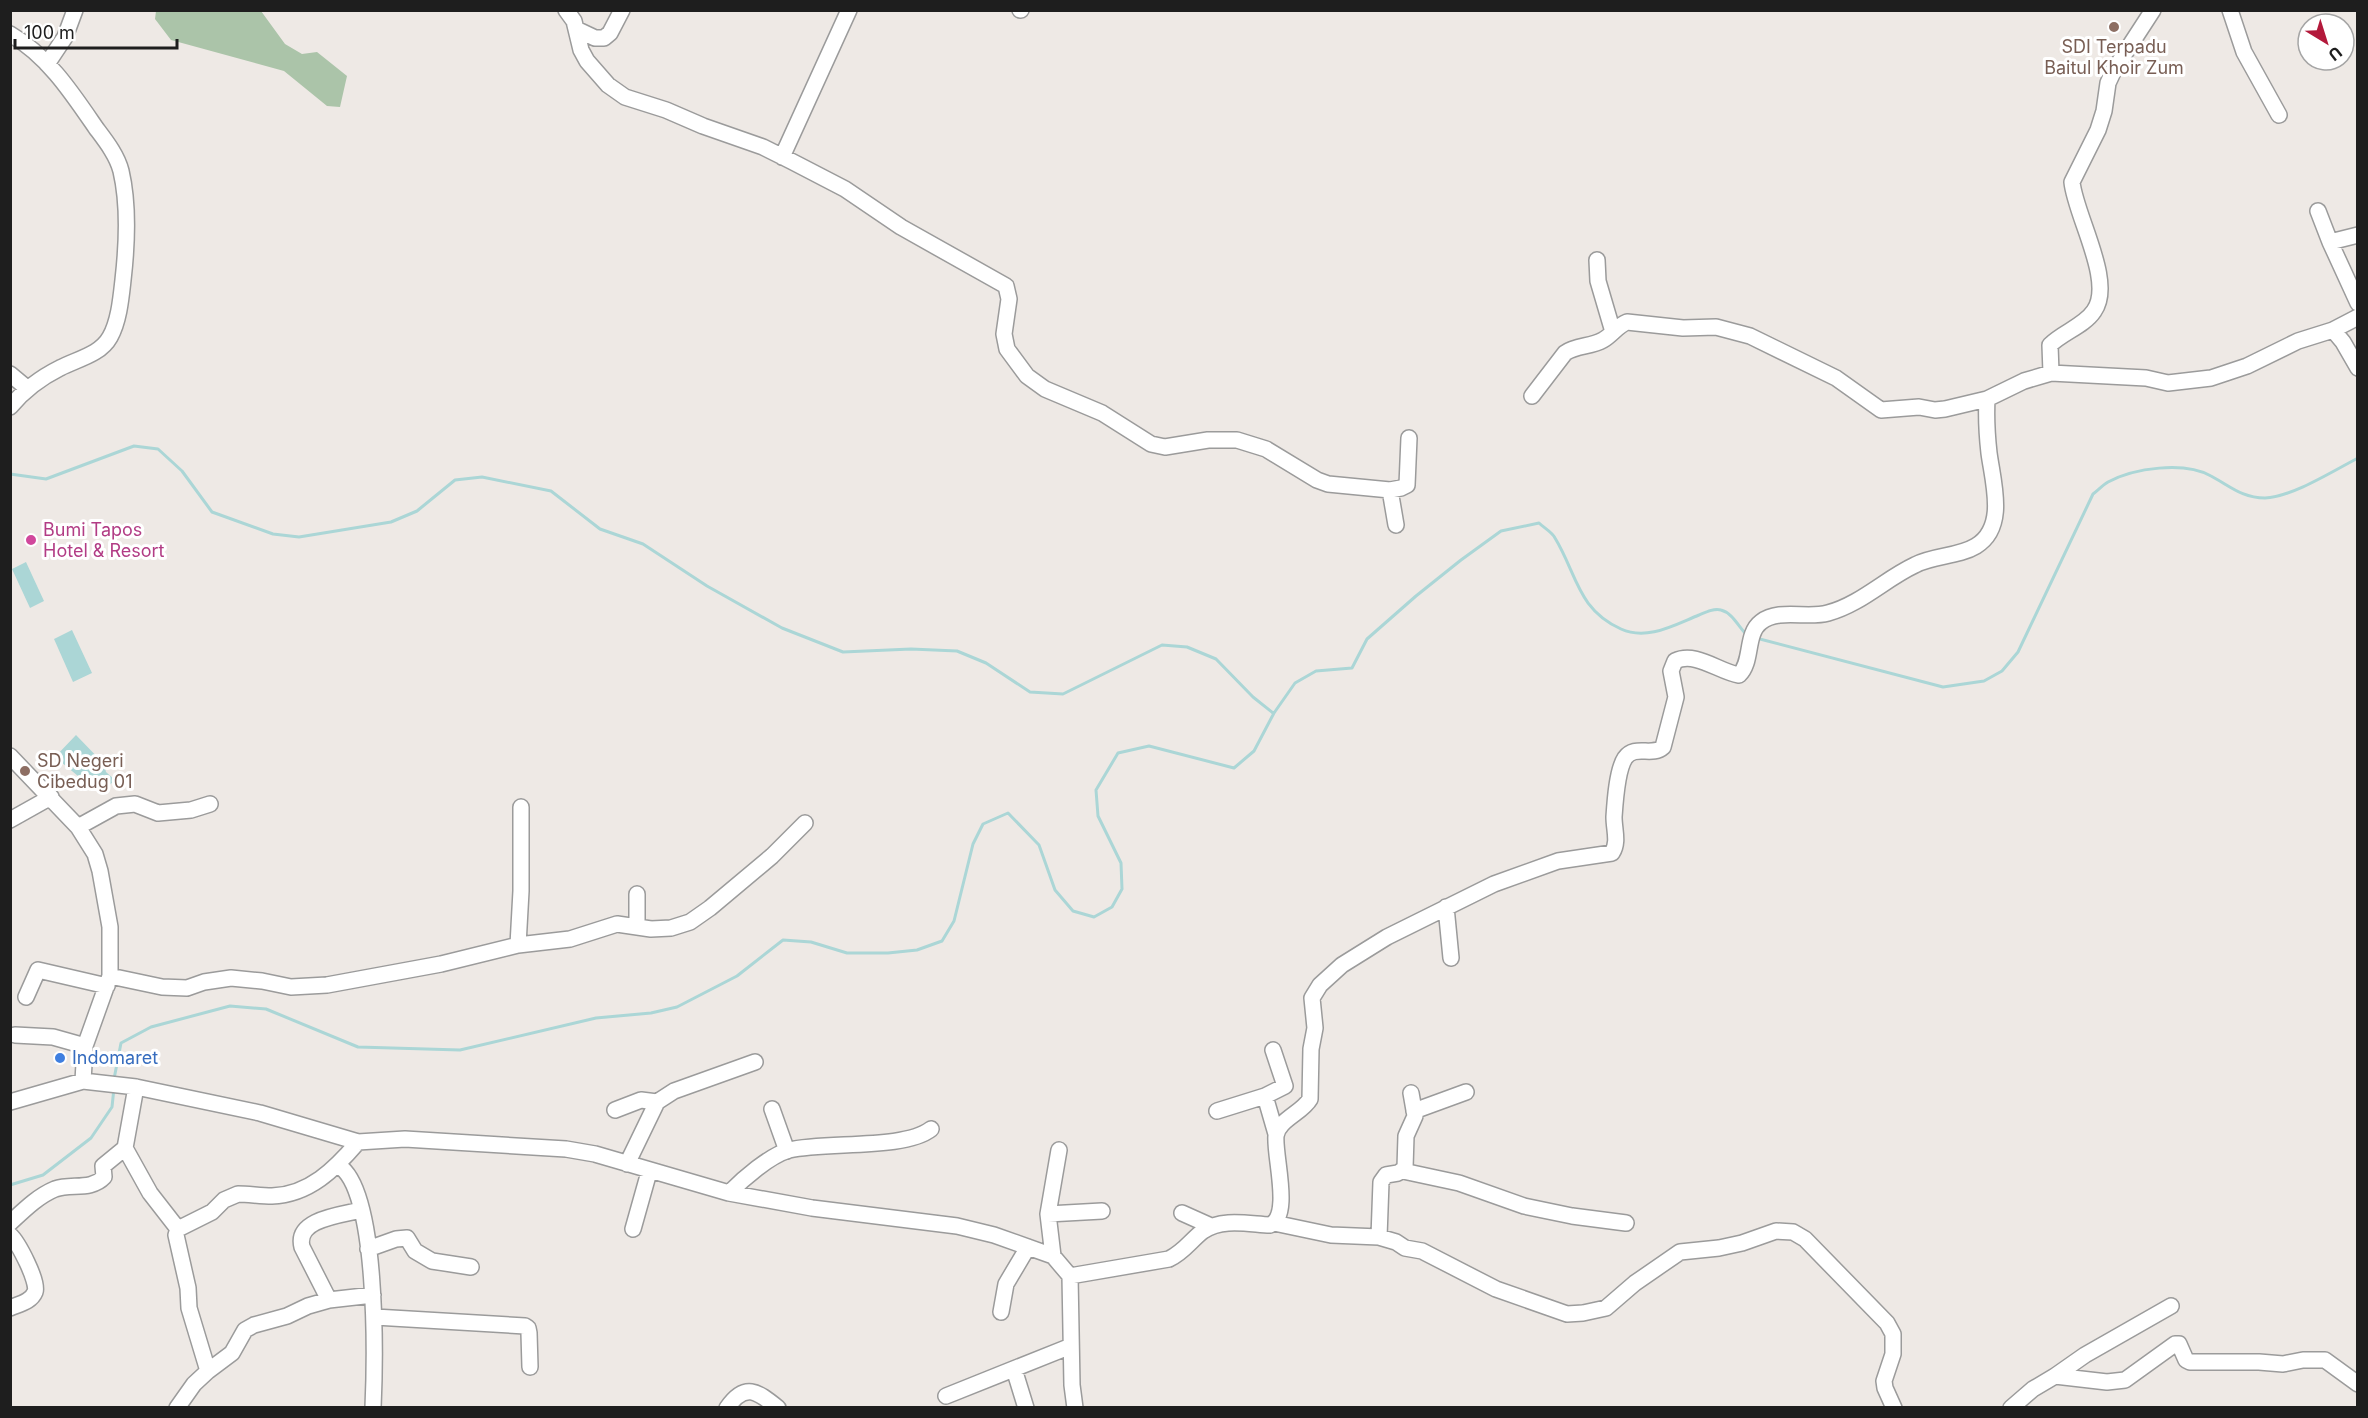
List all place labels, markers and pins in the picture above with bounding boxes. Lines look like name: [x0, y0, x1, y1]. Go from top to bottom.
marker: SDI Terpadu Baitul Khoir Zum: [2107, 20, 2121, 34]
place label: SDI Terpadu Baitul Khoir Zum: [2044, 36, 2184, 78]
place label: Bumi Tapos Hotel & Resort: [43, 519, 165, 561]
marker: Bumi Tapos Hotel & Resort: [24, 533, 38, 547]
place label: SD Negeri Cibedug 01: [37, 750, 132, 792]
marker: SD Negeri Cibedug 01: [18, 764, 32, 778]
place label: Indomaret: [72, 1047, 158, 1068]
marker: Indomaret: [53, 1051, 67, 1065]

